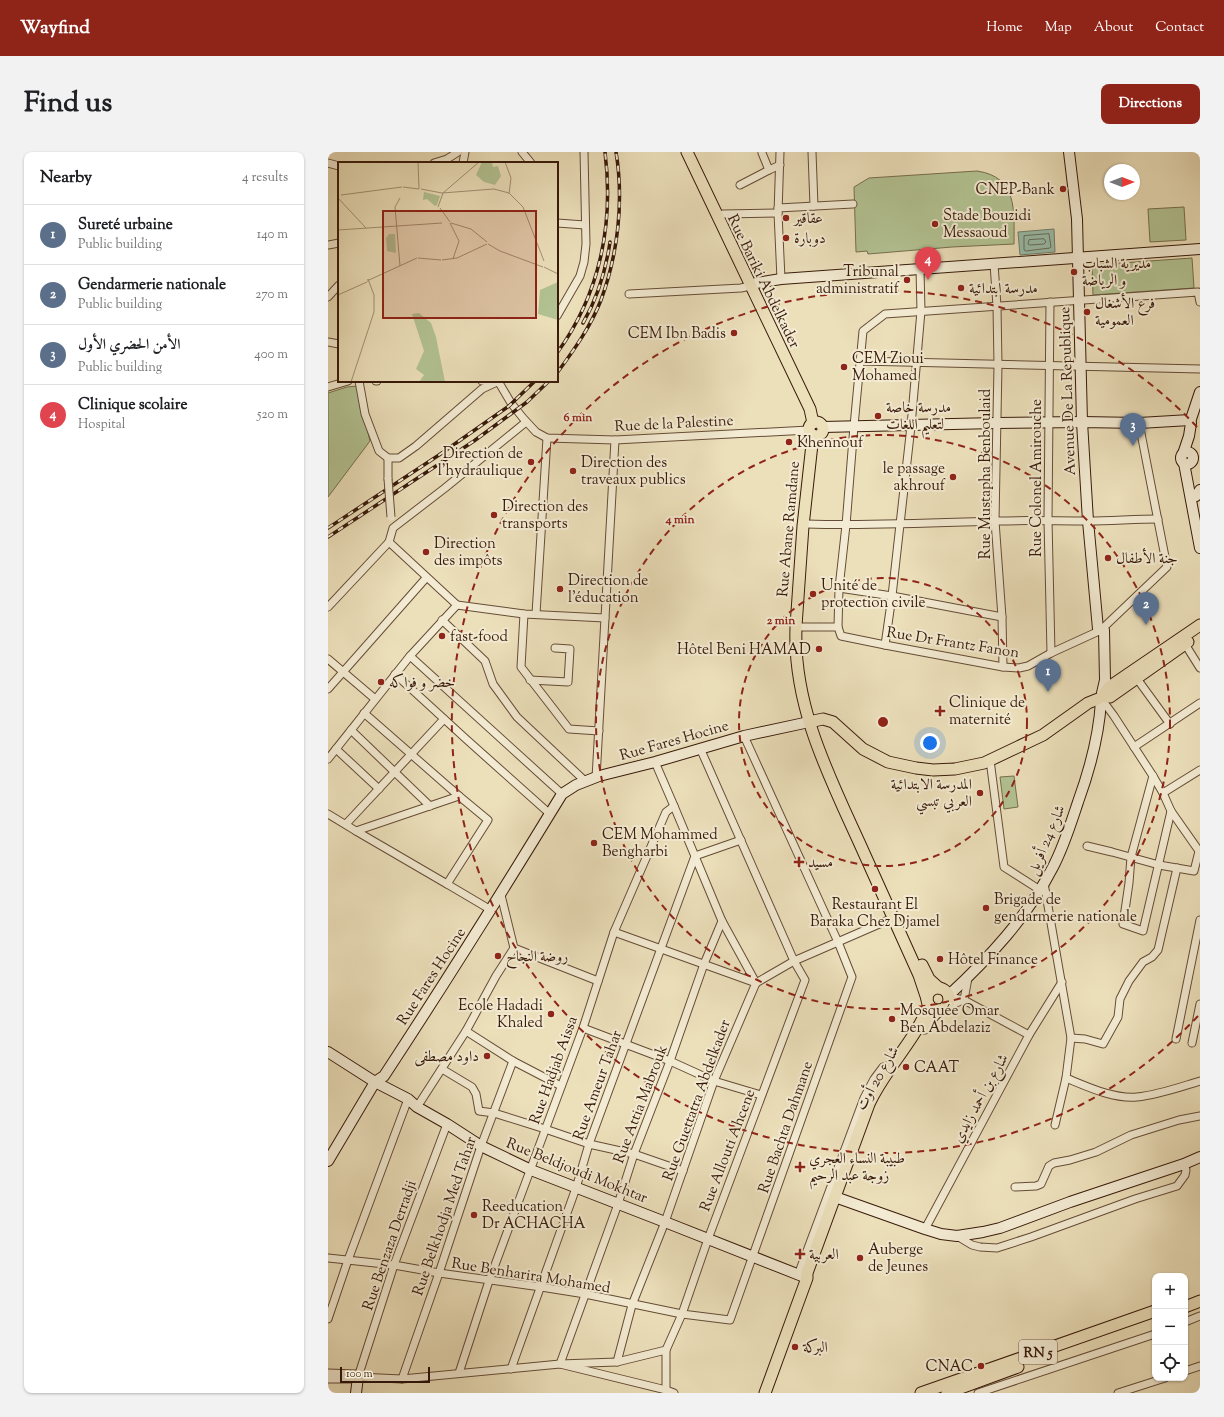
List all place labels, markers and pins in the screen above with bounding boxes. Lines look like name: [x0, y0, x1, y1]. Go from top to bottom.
place label: CNEP-Bank: [976, 180, 1055, 201]
marker: CNEP-Bank: [1058, 184, 1068, 194]
place label: Stade Bouzidi Messaoud: [943, 206, 1031, 244]
place label: عقاقير: [792, 209, 823, 230]
marker: عقاقير: [781, 213, 791, 223]
marker: Stade Bouzidi Messaoud: [930, 219, 940, 229]
place label: دوبارة: [794, 229, 826, 250]
marker: دوبارة: [781, 233, 791, 243]
pin: 4: [915, 247, 941, 280]
place label: مديرية الشباب و الرياضة: [1082, 254, 1151, 292]
place label: Tribunal administratif: [816, 262, 900, 300]
marker: مديرية الشباب و الرياضة: [1069, 267, 1079, 277]
marker: Tribunal administratif: [902, 275, 912, 285]
place label: مدرسة ابتدائية: [969, 279, 1038, 300]
marker: مدرسة ابتدائية: [956, 283, 966, 293]
place label: فرع الأشغال العمومية: [1095, 292, 1155, 332]
marker: فرع الأشغال العمومية: [1082, 307, 1092, 317]
place label: CEM Ibn Badis: [628, 324, 726, 345]
marker: CEM Ibn Badis: [729, 328, 739, 338]
place label: CEM Zioui Mohamed: [852, 349, 924, 387]
marker: CEM Zioui Mohamed: [839, 362, 849, 372]
place label: مدرسة خاصة لتعليم اللغات: [886, 398, 951, 439]
marker: مدرسة خاصة لتعليم اللغات: [873, 411, 883, 421]
pin: 3: [1120, 413, 1146, 446]
place label: Khennouf: [797, 433, 864, 454]
marker: Khennouf: [784, 437, 794, 447]
place label: Direction de l'hydraulique: [438, 444, 523, 482]
place label: Direction des traveaux publics: [581, 453, 686, 491]
marker: Direction de l'hydraulique: [526, 457, 536, 467]
place label: le passage akhrouf: [883, 459, 946, 497]
marker: Direction des traveaux publics: [568, 466, 578, 476]
marker: le passage akhrouf: [948, 472, 958, 482]
place label: Direction des transports: [502, 497, 588, 535]
marker: Direction des transports: [489, 510, 499, 520]
place label: Direction des impôts: [434, 534, 503, 572]
marker: Direction des impôts: [421, 547, 431, 557]
place label: جنة الأطفال: [1116, 547, 1178, 570]
marker: جنة الأطفال: [1103, 553, 1113, 563]
place label: Direction de l'éducation: [568, 571, 648, 609]
place label: Unité de protection civile: [821, 576, 926, 614]
marker: Direction de l'éducation: [555, 584, 565, 594]
marker: Unité de protection civile: [808, 589, 818, 599]
pin: 2: [1133, 592, 1159, 625]
place label: fast-food: [450, 627, 509, 648]
marker: fast-food: [437, 631, 447, 641]
place label: Hôtel Beni HAMAD: [677, 640, 811, 661]
marker: Hôtel Beni HAMAD: [814, 644, 824, 654]
pin: 1: [1035, 659, 1061, 692]
place label: خضر و فواكه: [389, 673, 455, 694]
marker: خضر و فواكه: [376, 677, 386, 687]
place label: Clinique de maternité: [949, 693, 1025, 731]
marker: Clinique de maternité: [934, 705, 946, 717]
centre of rings: [876, 715, 890, 729]
place label: المدرسة الابتدائية العربي تبسي: [891, 775, 972, 815]
marker: المدرسة الابتدائية العربي تبسي: [975, 788, 985, 798]
place label: CEM Mohammed Bengharbi: [602, 825, 718, 863]
marker: CEM Mohammed Bengharbi: [589, 838, 599, 848]
place label: مسيد: [808, 853, 833, 874]
marker: مسيد: [793, 856, 805, 868]
marker: Restaurant El Baraka Chez Djamel: [870, 884, 880, 894]
place label: Brigade de gendarmerie nationale: [994, 890, 1137, 928]
place label: Restaurant El Baraka Chez Djamel: [810, 895, 940, 933]
marker: Brigade de gendarmerie nationale: [981, 903, 991, 913]
place label: روضة النجاح: [506, 947, 568, 969]
place label: Hôtel Finance: [948, 950, 1038, 971]
marker: روضة النجاح: [493, 951, 503, 961]
marker: Hôtel Finance: [935, 954, 945, 964]
place label: Ecole Hadadi Khaled: [458, 996, 544, 1034]
place label: Mosquée Omar Ben Abdelaziz: [900, 1001, 1000, 1039]
marker: Ecole Hadadi Khaled: [546, 1009, 556, 1019]
marker: Mosquée Omar Ben Abdelaziz: [887, 1014, 897, 1024]
place label: داود مصطفى: [415, 1047, 479, 1068]
marker: داود مصطفى: [482, 1051, 492, 1061]
place label: CAAT: [914, 1058, 959, 1079]
marker: CAAT: [901, 1062, 911, 1072]
place label: طبيبة النساء العجري زوجة عبد الرحيم: [809, 1149, 905, 1190]
marker: طبيبة النساء العجري زوجة عبد الرحيم: [794, 1161, 806, 1173]
place label: Reeducation Dr ACHACHA: [482, 1197, 586, 1235]
marker: Reeducation Dr ACHACHA: [469, 1210, 479, 1220]
place label: Auberge de Jeunes: [868, 1240, 928, 1278]
place label: العربية: [809, 1245, 839, 1266]
marker: العربية: [794, 1248, 806, 1260]
marker: Auberge de Jeunes: [855, 1253, 865, 1263]
place label: البركة: [802, 1338, 828, 1359]
marker: البركة: [790, 1342, 800, 1352]
place label: CNAC: [926, 1357, 973, 1378]
marker: CNAC: [976, 1361, 986, 1371]

